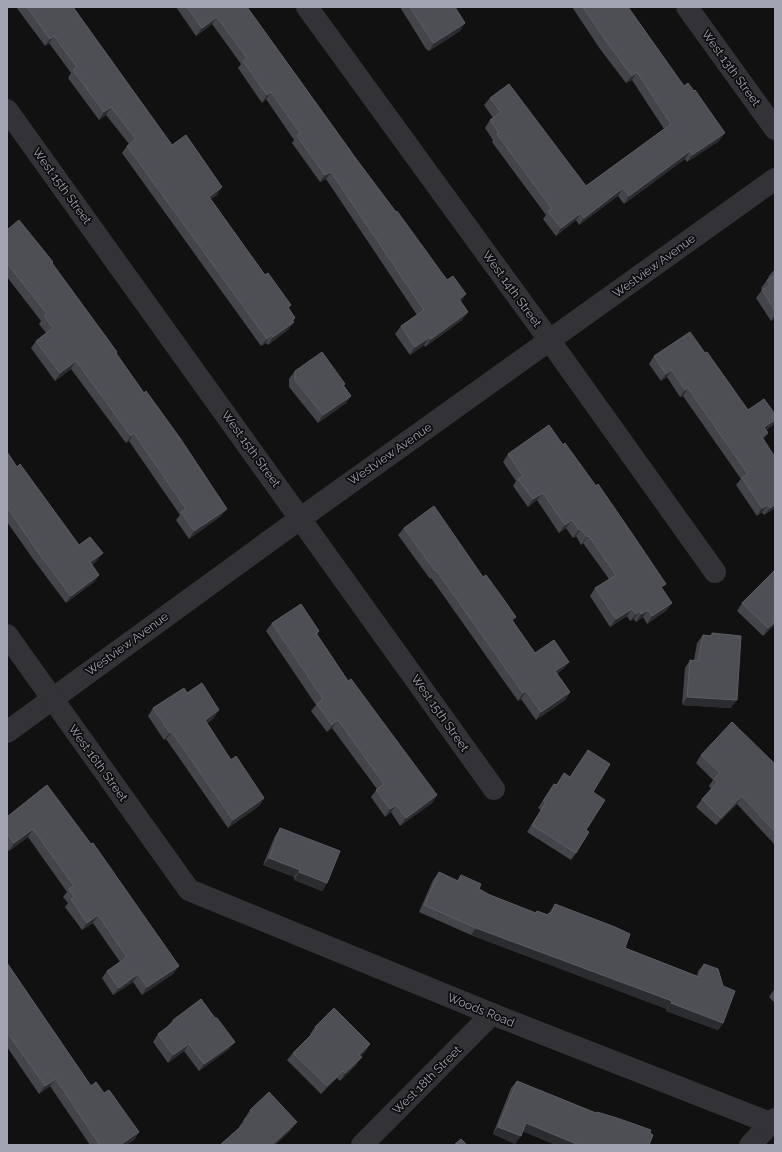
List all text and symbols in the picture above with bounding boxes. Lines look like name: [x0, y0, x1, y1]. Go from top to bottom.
street label: West 13th Street: [699, 27, 763, 109]
street label: West 15th Street: [30, 145, 94, 227]
street label: Westview Avenue: [610, 231, 698, 301]
street label: West 14th Street: [480, 248, 544, 330]
street label: West 15th Street: [219, 408, 283, 490]
street label: Westview Avenue: [346, 420, 434, 488]
street label: Westview Avenue: [83, 609, 171, 679]
street label: West 15th Street: [408, 672, 472, 754]
street label: West 16th Street: [65, 722, 131, 804]
street label: Woods Road: [445, 990, 517, 1030]
street label: West 18th Street: [390, 1043, 464, 1117]

